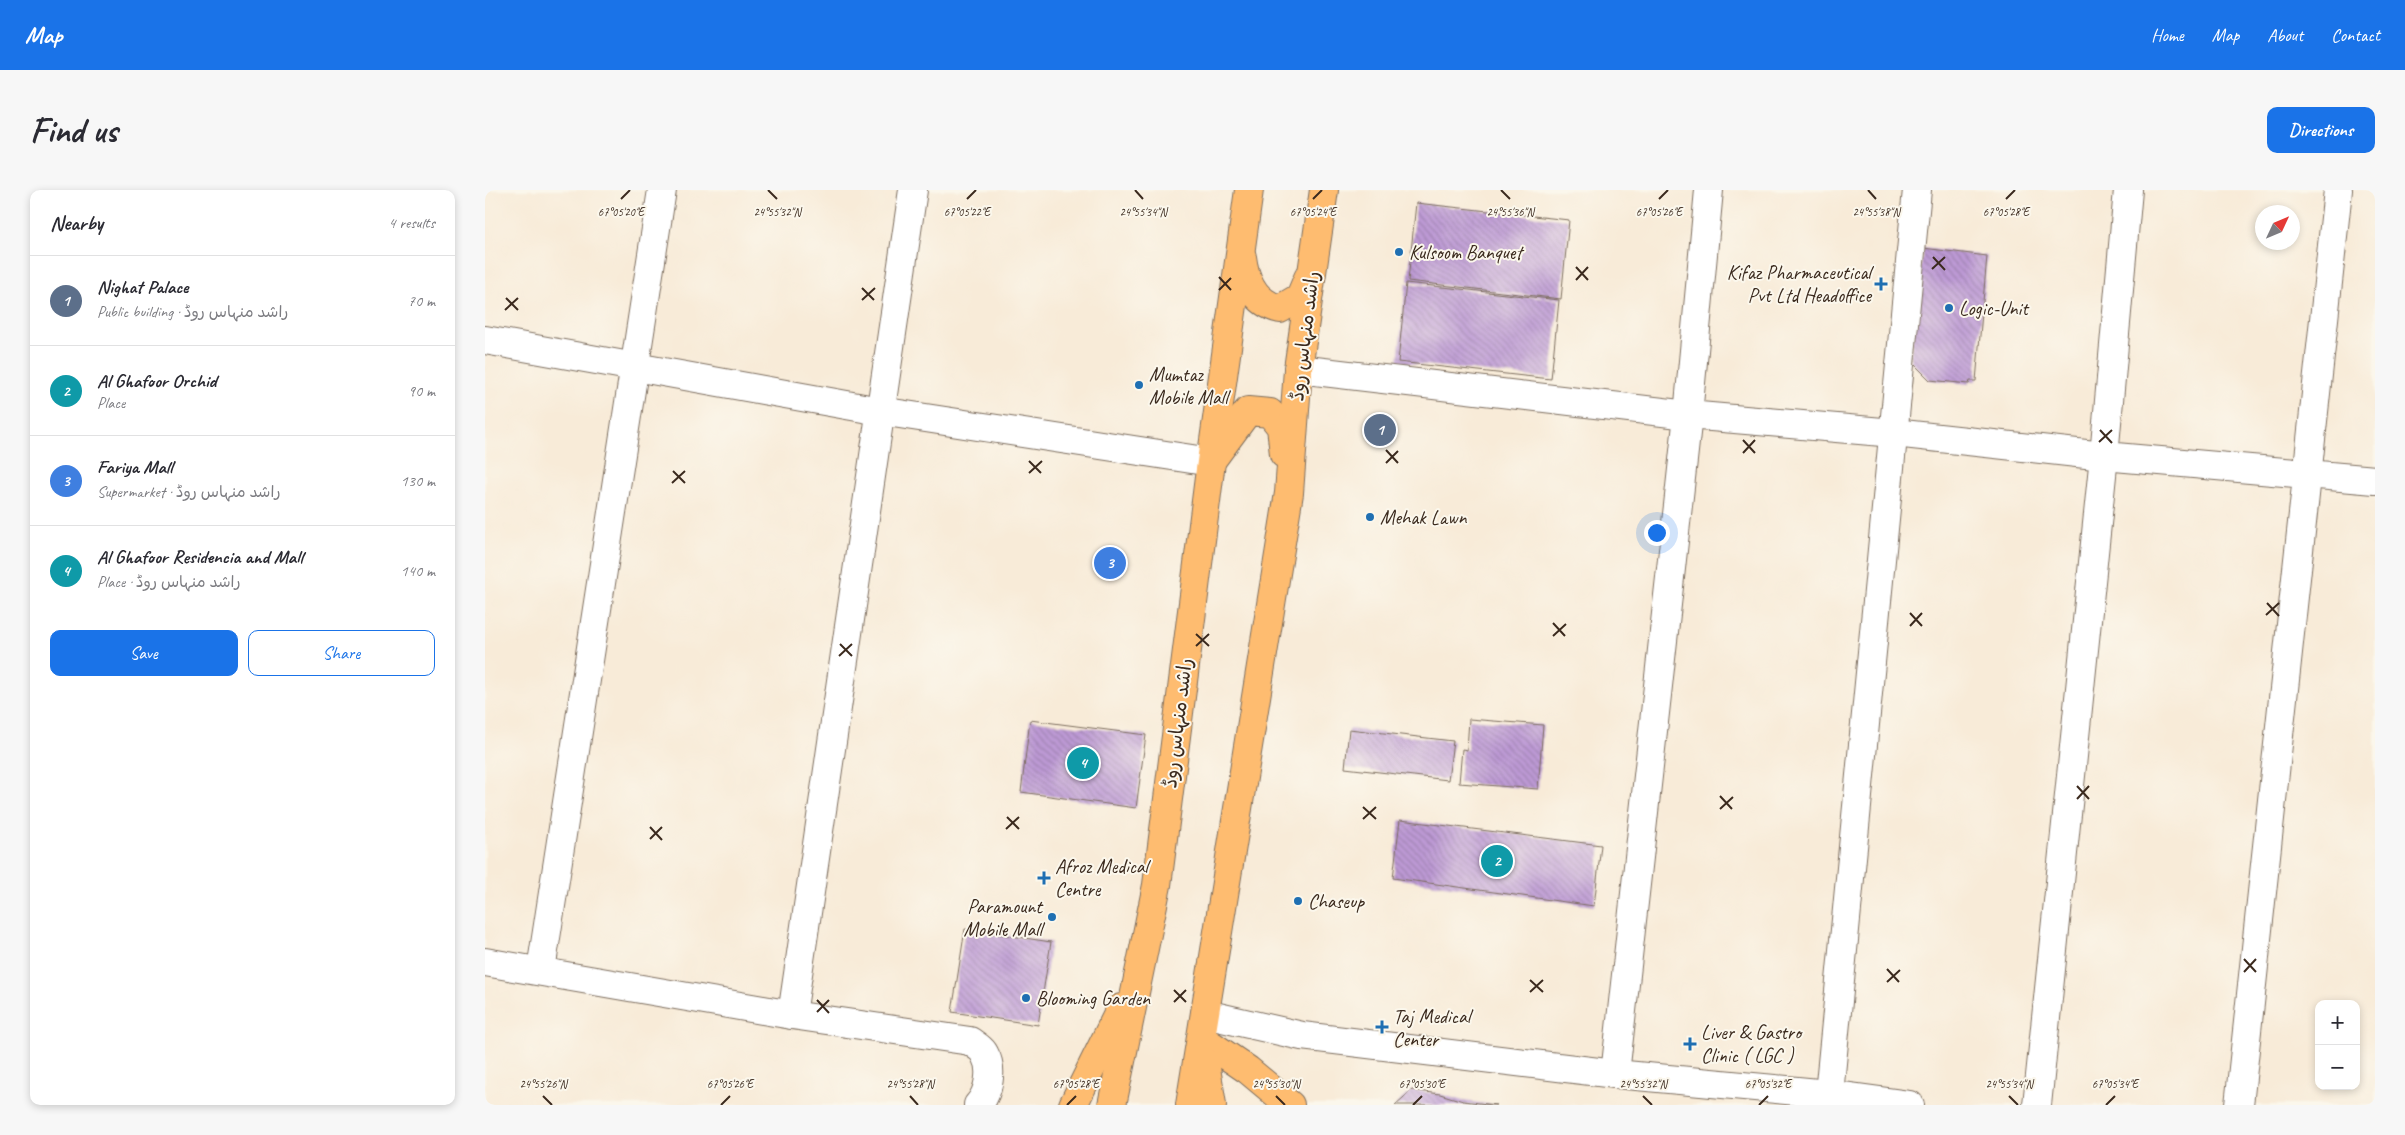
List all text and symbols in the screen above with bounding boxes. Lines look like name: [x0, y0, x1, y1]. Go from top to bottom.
text: Map: [25, 20, 62, 50]
text: Home: [2151, 24, 2184, 46]
text: Map: [2212, 24, 2239, 46]
text: About: [2267, 24, 2303, 46]
text: Contact: [2331, 24, 2380, 46]
button: Directions: [2267, 107, 2375, 153]
text: Find us: [30, 108, 117, 153]
text: 67°05'20"E: [598, 204, 646, 220]
text: 24°55'32"N: [753, 204, 802, 220]
text: 67°05'22"E: [944, 204, 992, 220]
text: 24°55'34"N: [1119, 204, 1168, 220]
text: 67°05'24"E: [1290, 204, 1338, 220]
text: 24°55'36"N: [1486, 204, 1535, 220]
text: 67°05'26"E: [1636, 204, 1684, 220]
text: 24°55'38"N: [1852, 204, 1901, 220]
text: 67°05'28"E: [1983, 204, 2031, 220]
north arrow: [2255, 205, 2300, 250]
text: Nearby: [50, 210, 103, 236]
text: 4 results: [388, 213, 435, 233]
place label: Kulsoom Banquet: [1409, 240, 1525, 265]
marker: Kulsoom Banquet: [1393, 246, 1405, 258]
place label: Kifaz Pharmaceutical Pvt Ltd Headoffice: [1727, 260, 1875, 308]
street label: راشد منہاس روڈ: [1284, 270, 1325, 403]
text: Nighat Palace: [97, 275, 188, 299]
marker: Kifaz Pharmaceutical Pvt Ltd Headoffice: [1875, 278, 1887, 290]
text: 1: [62, 291, 70, 311]
text: 70 m: [408, 291, 435, 311]
place label: Logic-Unit: [1959, 296, 2030, 321]
text: Public building · راشد منہاس روڈ: [97, 302, 288, 322]
marker: Logic-Unit: [1943, 302, 1955, 314]
place label: Mumtaz Mobile Mall: [1149, 362, 1231, 410]
text: Al Ghafoor Orchid: [97, 369, 216, 393]
marker: Mumtaz Mobile Mall: [1133, 379, 1145, 391]
text: 2: [62, 381, 70, 401]
text: 90 m: [408, 381, 435, 401]
text: Place: [97, 393, 125, 413]
pin: 1: [1364, 411, 1396, 449]
text: Fariya Mall: [97, 455, 172, 479]
text: 3: [62, 471, 70, 491]
text: 130 m: [401, 471, 435, 491]
text: Supermarket · راشد منہاس روڈ: [97, 482, 281, 502]
place label: Mehak Lawn: [1380, 505, 1467, 530]
marker: Mehak Lawn: [1364, 511, 1376, 523]
your location: [1644, 520, 1670, 546]
pin: 3: [1094, 544, 1126, 582]
text: Al Ghafoor Residencia and Mall: [97, 545, 303, 569]
text: 4: [62, 561, 70, 581]
text: 140 m: [401, 561, 435, 581]
text: Place · راشد منہاس روڈ: [97, 572, 241, 592]
button: Save: [50, 630, 238, 676]
button: Share: [248, 630, 435, 676]
street label: راشد منہاس روڈ: [1157, 657, 1198, 790]
pin: 4: [1067, 744, 1099, 782]
pin: 2: [1481, 842, 1513, 880]
place label: Afroz Medical Centre: [1055, 854, 1152, 902]
marker: Afroz Medical Centre: [1037, 871, 1051, 885]
place label: Chaseup: [1308, 889, 1365, 914]
place label: Paramount Mobile Mall: [963, 894, 1046, 942]
marker: Chaseup: [1292, 895, 1304, 907]
marker: Paramount Mobile Mall: [1046, 911, 1058, 923]
place label: Blooming Garden: [1036, 986, 1151, 1011]
marker: Blooming Garden: [1020, 992, 1032, 1004]
map controls: [2315, 1000, 2360, 1090]
button: +: [2315, 1000, 2360, 1045]
place label: Taj Medical Center: [1393, 1004, 1474, 1052]
marker: Taj Medical Center: [1375, 1020, 1389, 1034]
place label: Liver & Gastro Clinic ( LGC ): [1701, 1020, 1803, 1068]
marker: Liver & Gastro Clinic ( LGC ): [1683, 1037, 1697, 1051]
button: −: [2315, 1045, 2360, 1090]
text: 24°55'26"N: [519, 1076, 568, 1092]
text: 67°05'26"E: [707, 1076, 755, 1092]
text: 24°55'28"N: [886, 1076, 935, 1092]
text: 67°05'28"E: [1053, 1076, 1101, 1092]
text: 24°55'30"N: [1252, 1076, 1301, 1092]
text: 67°05'30"E: [1399, 1076, 1447, 1092]
text: 24°55'32"N: [1619, 1076, 1668, 1092]
text: 67°05'32"E: [1745, 1076, 1793, 1092]
text: 24°55'34"N: [1985, 1076, 2034, 1092]
text: 67°05'34"E: [2092, 1076, 2140, 1092]

